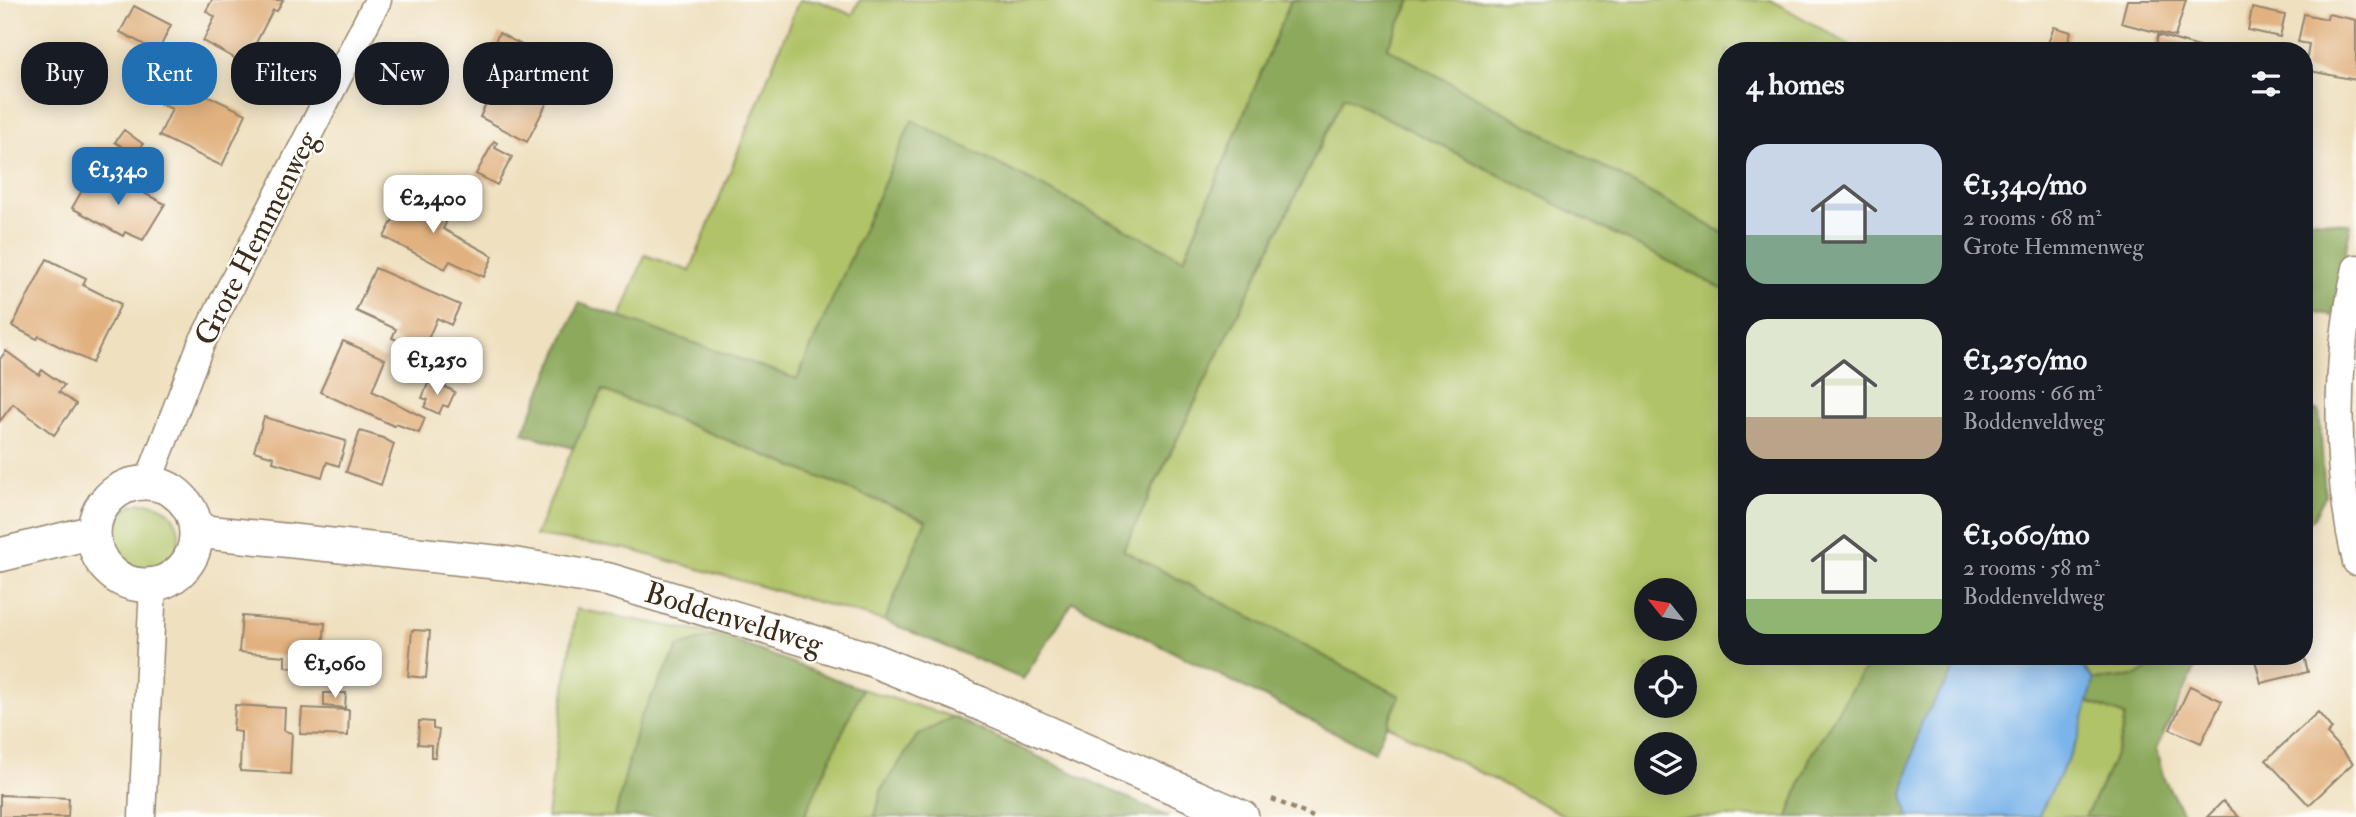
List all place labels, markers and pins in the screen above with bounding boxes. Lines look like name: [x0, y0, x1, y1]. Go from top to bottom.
pin: €1,340: [61, 148, 175, 207]
pin: €2,400: [376, 176, 490, 235]
pin: €1,250: [380, 338, 494, 397]
pin: €1,060: [278, 640, 392, 700]

